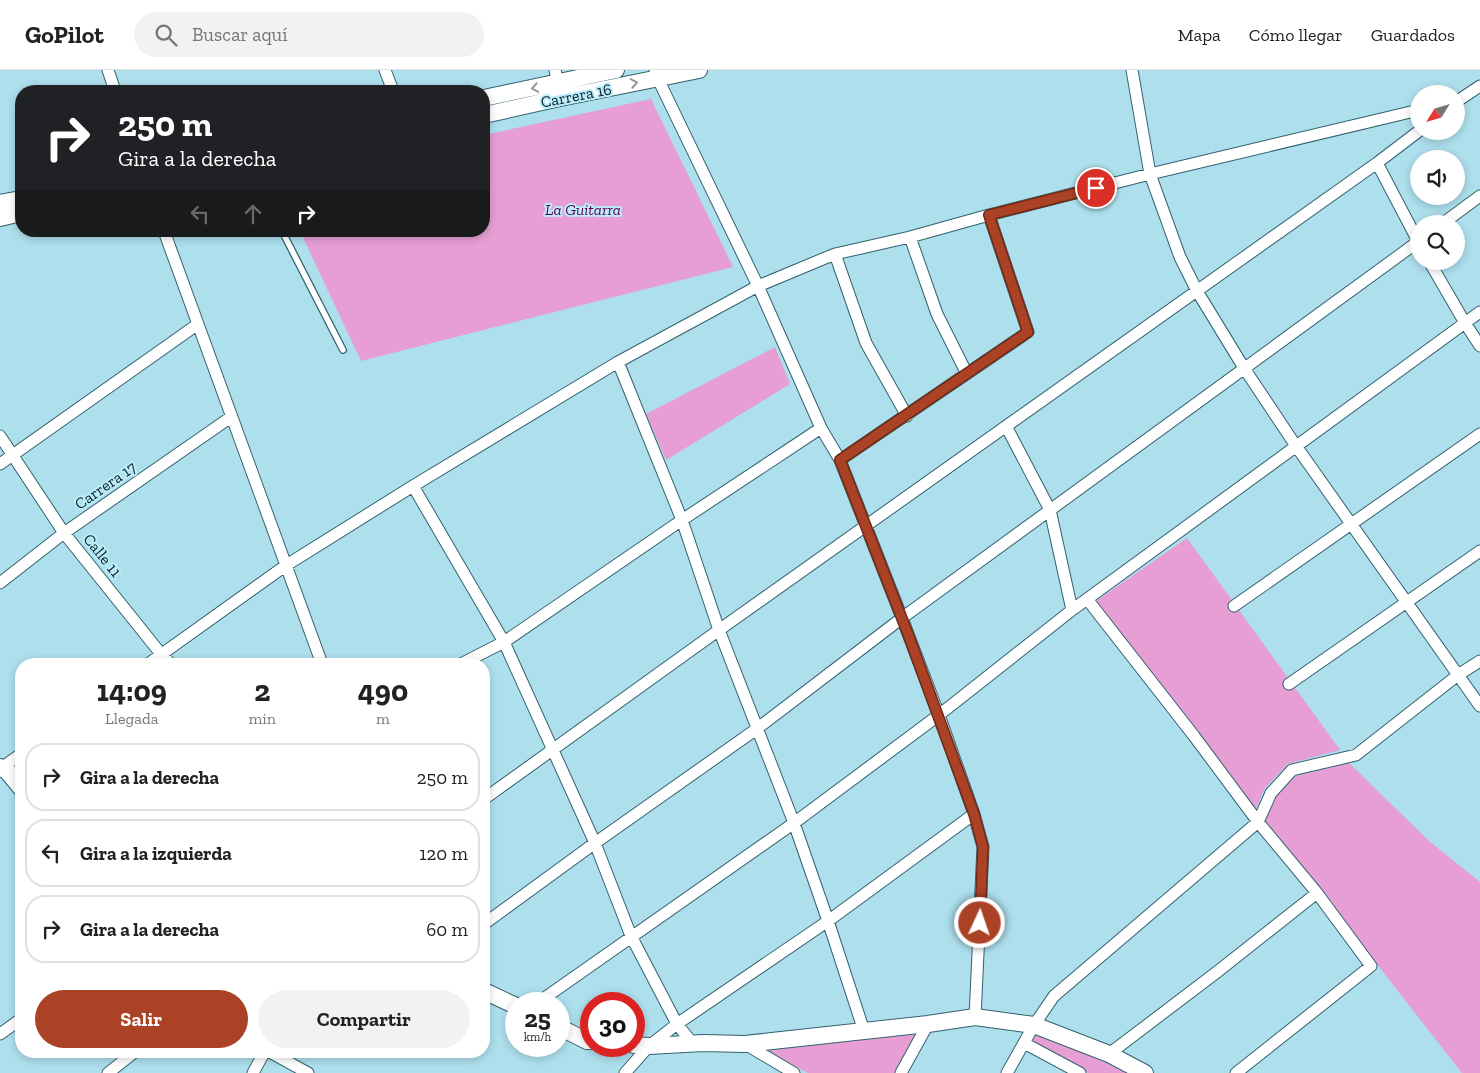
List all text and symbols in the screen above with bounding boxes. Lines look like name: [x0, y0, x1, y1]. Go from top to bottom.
search box: [134, 12, 484, 57]
text: GoPilot: [25, 20, 104, 49]
icon: search: [152, 21, 180, 49]
text: Buscar aquí: [192, 23, 288, 46]
text: Mapa: [1178, 24, 1221, 46]
text: Cómo llegar: [1249, 24, 1343, 46]
text: Guardados: [1371, 24, 1455, 46]
street label: Carrera 16: [539, 79, 613, 112]
one-way arrow: [630, 79, 639, 89]
one-way arrow: [530, 82, 539, 93]
north arrow: [1410, 85, 1465, 140]
map controls: [1410, 85, 1465, 270]
text: 250 m: [118, 103, 212, 145]
icon: right: [35, 105, 100, 170]
text: Gira a la derecha: [118, 145, 276, 172]
button: sound: [1410, 150, 1465, 205]
pin: [1075, 167, 1117, 209]
icon: arrive: [1082, 174, 1110, 202]
icon: left: [186, 200, 214, 228]
icon: ahead: [239, 200, 267, 228]
icon: right: [292, 200, 320, 228]
park label: La Guitarra: [545, 200, 621, 219]
button: search: [1410, 215, 1465, 270]
street label: Carrera 17: [71, 457, 140, 513]
street label: Calle 11: [79, 530, 126, 581]
text: 14:09: [97, 673, 167, 709]
text: 2: [254, 673, 270, 709]
text: 490: [358, 673, 408, 709]
text: Llegada: [105, 709, 159, 728]
text: min: [249, 709, 276, 728]
text: m: [376, 709, 390, 728]
icon: right: [37, 763, 65, 791]
text: Gira a la derecha: [80, 766, 219, 789]
text: 250 m: [417, 766, 468, 789]
icon: left: [37, 839, 65, 867]
text: Gira a la izquierda: [80, 842, 232, 865]
text: 120 m: [419, 842, 468, 865]
position arrow: [953, 896, 1005, 948]
icon: right: [37, 915, 65, 943]
text: Gira a la derecha: [80, 918, 219, 941]
text: 60 m: [426, 918, 468, 941]
button: Salir: [35, 990, 248, 1048]
button: Compartir: [258, 990, 470, 1048]
speed limit sign: 30: [580, 992, 645, 1057]
text: 25: [524, 1003, 551, 1033]
text: km/h: [524, 1030, 551, 1044]

